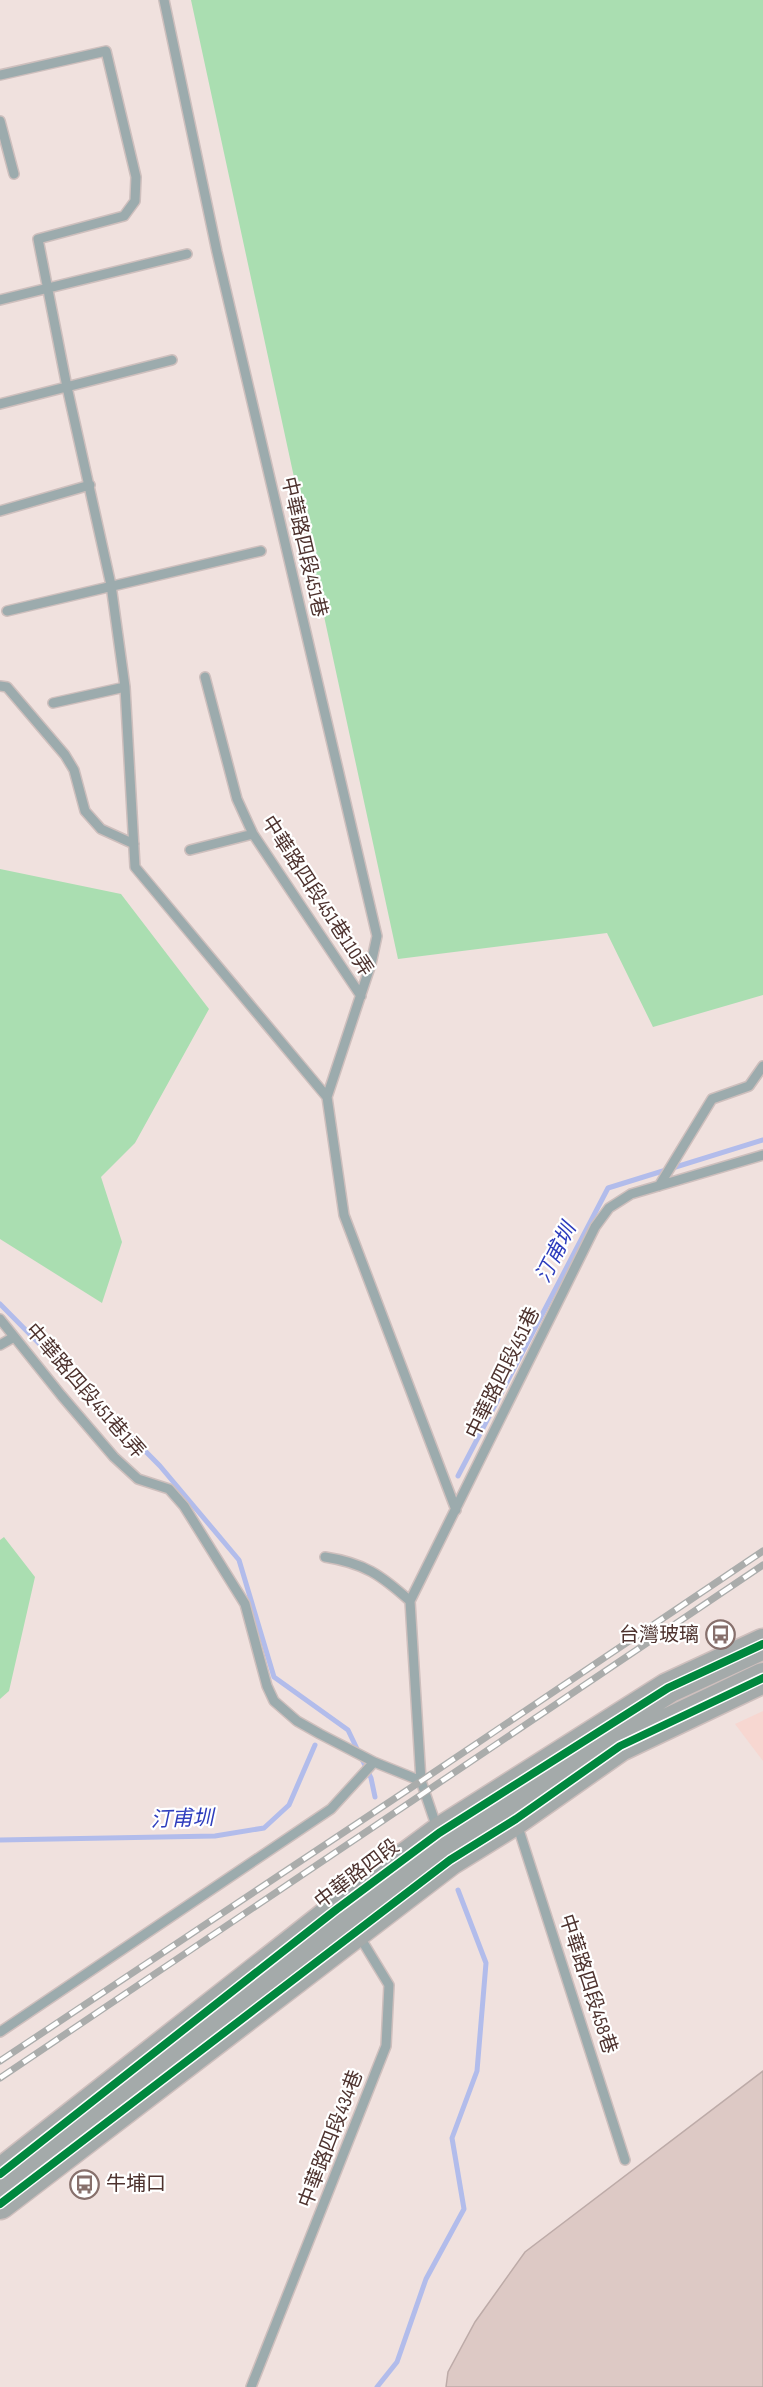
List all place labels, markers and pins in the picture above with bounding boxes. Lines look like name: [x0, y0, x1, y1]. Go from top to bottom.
bus stop icon: 台灣玻璃: [704, 1619, 736, 1651]
place label: 台灣玻璃: [619, 1623, 699, 1647]
bus stop icon: 牛埔口: [69, 2168, 101, 2200]
place label: 牛埔口: [106, 2172, 166, 2196]

